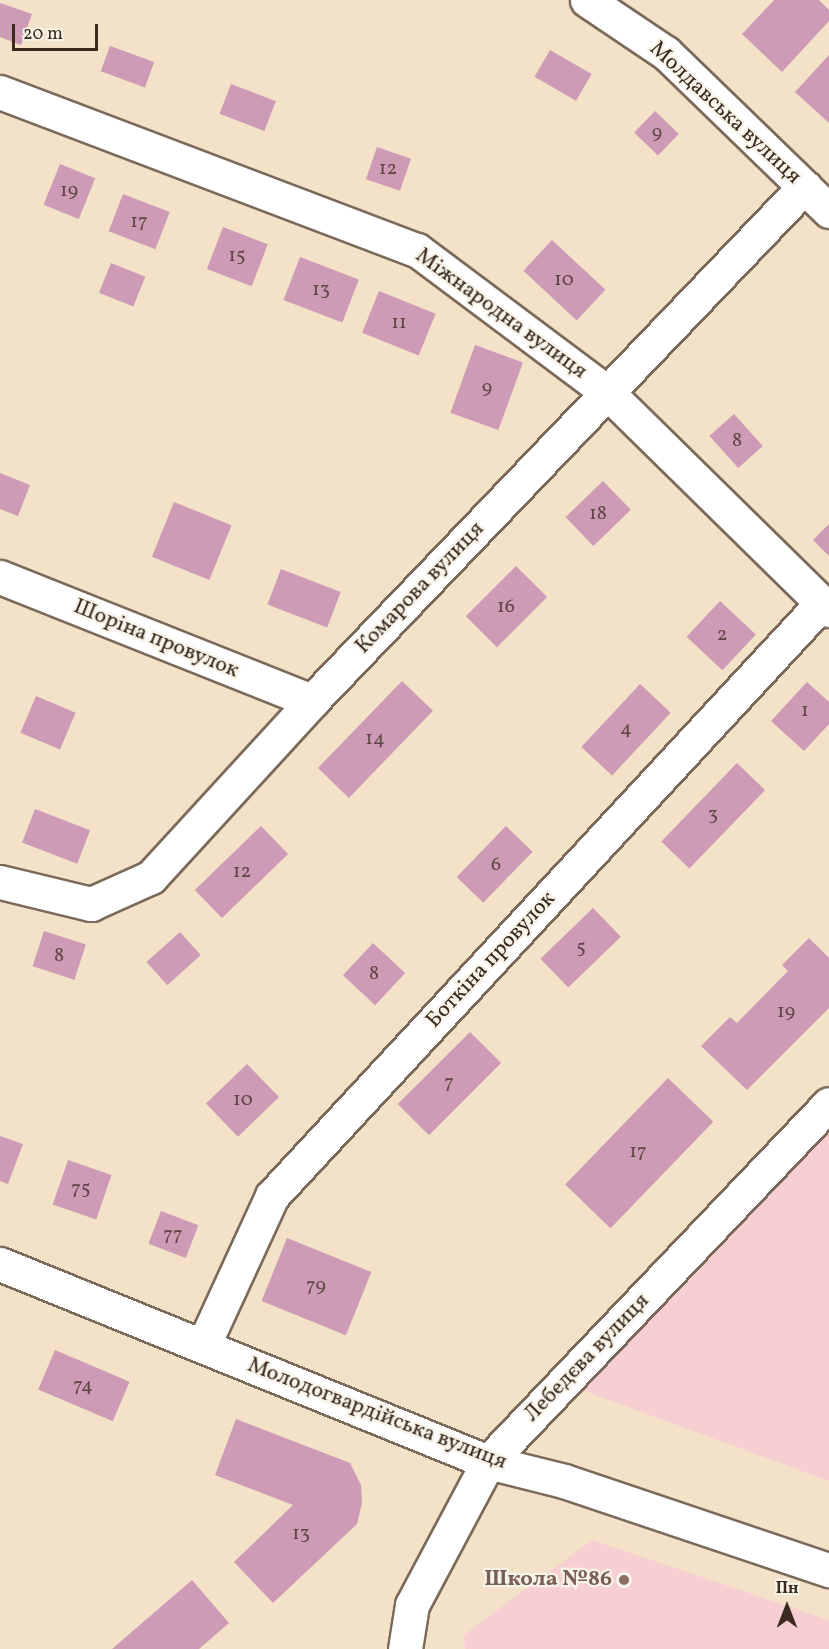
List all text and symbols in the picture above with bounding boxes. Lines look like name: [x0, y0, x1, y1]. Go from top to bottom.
scale bar: [15, 12, 100, 50]
text: 20 m: [23, 22, 63, 47]
street label: Молдавська вулиця: [644, 36, 806, 190]
house number: 9: [652, 121, 662, 145]
house number: 12: [379, 157, 397, 181]
house number: 19: [60, 179, 78, 203]
house number: 17: [130, 210, 148, 234]
street label: Міжнародна вулиця: [410, 243, 592, 385]
house number: 15: [228, 244, 246, 268]
house number: 10: [554, 268, 574, 292]
house number: 13: [312, 278, 330, 302]
house number: 11: [391, 311, 407, 335]
house number: 9: [482, 376, 492, 400]
house number: 8: [732, 429, 742, 453]
house number: 18: [589, 502, 607, 526]
street label: Комарова вулиця: [350, 516, 490, 660]
street label: Шоріна провулок: [69, 594, 243, 684]
house number: 16: [497, 595, 515, 619]
house number: 2: [717, 623, 727, 647]
house number: 1: [801, 699, 809, 723]
house number: 4: [620, 717, 632, 741]
house number: 14: [365, 727, 385, 751]
house number: 3: [708, 803, 718, 827]
house number: 6: [491, 853, 501, 877]
house number: 12: [233, 860, 251, 884]
street label: Боткіна провулок: [421, 886, 561, 1034]
house number: 5: [576, 936, 586, 960]
house number: 8: [54, 944, 64, 968]
house number: 8: [369, 962, 379, 986]
house number: 19: [777, 1000, 795, 1024]
house number: 7: [444, 1071, 454, 1095]
house number: 10: [233, 1088, 253, 1112]
house number: 17: [629, 1140, 647, 1164]
house number: 75: [71, 1177, 91, 1201]
house number: 77: [163, 1223, 183, 1247]
house number: 79: [306, 1274, 326, 1298]
street label: Лебедєва вулиця: [519, 1288, 655, 1428]
street label: Молодогвардійська вулиця: [244, 1352, 510, 1476]
house number: 74: [73, 1374, 93, 1398]
house number: 13: [292, 1522, 310, 1546]
place label: Школа №86: [484, 1567, 612, 1593]
marker: Школа №86: [617, 1573, 631, 1587]
north arrow: [757, 1577, 817, 1637]
text: Пн: [776, 1578, 798, 1600]

